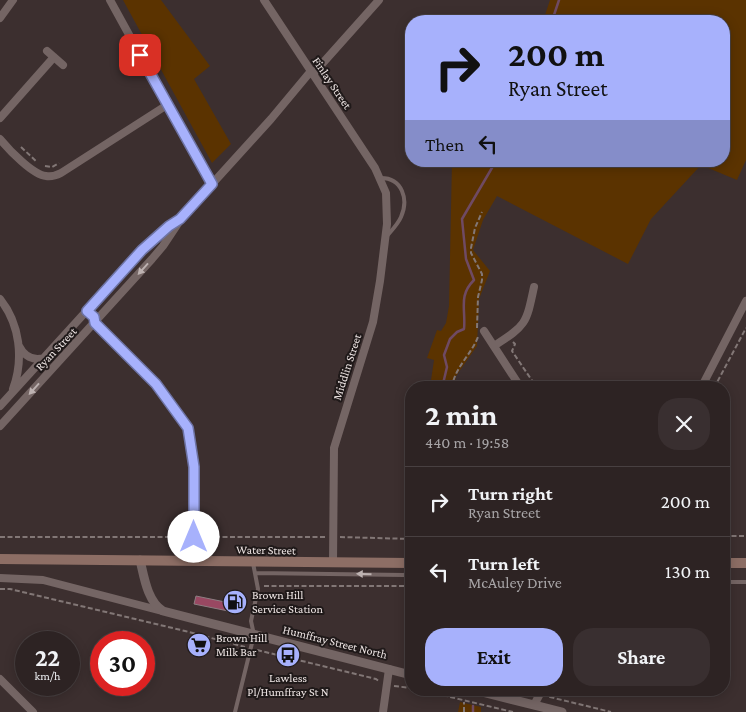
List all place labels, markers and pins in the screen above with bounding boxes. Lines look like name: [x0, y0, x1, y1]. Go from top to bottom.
pin: [119, 34, 161, 76]
place label: Brown Hill Service Station: [252, 588, 323, 616]
fuel station icon: Brown Hill Service Station: [222, 589, 248, 615]
place label: Brown Hill Milk Bar: [216, 631, 267, 659]
supermarket icon: Brown Hill Milk Bar: [186, 632, 212, 658]
bus stop icon: Lawless Pl/Humffray St N: [275, 642, 301, 668]
place label: Lawless Pl/Humffray St N: [247, 671, 329, 699]

